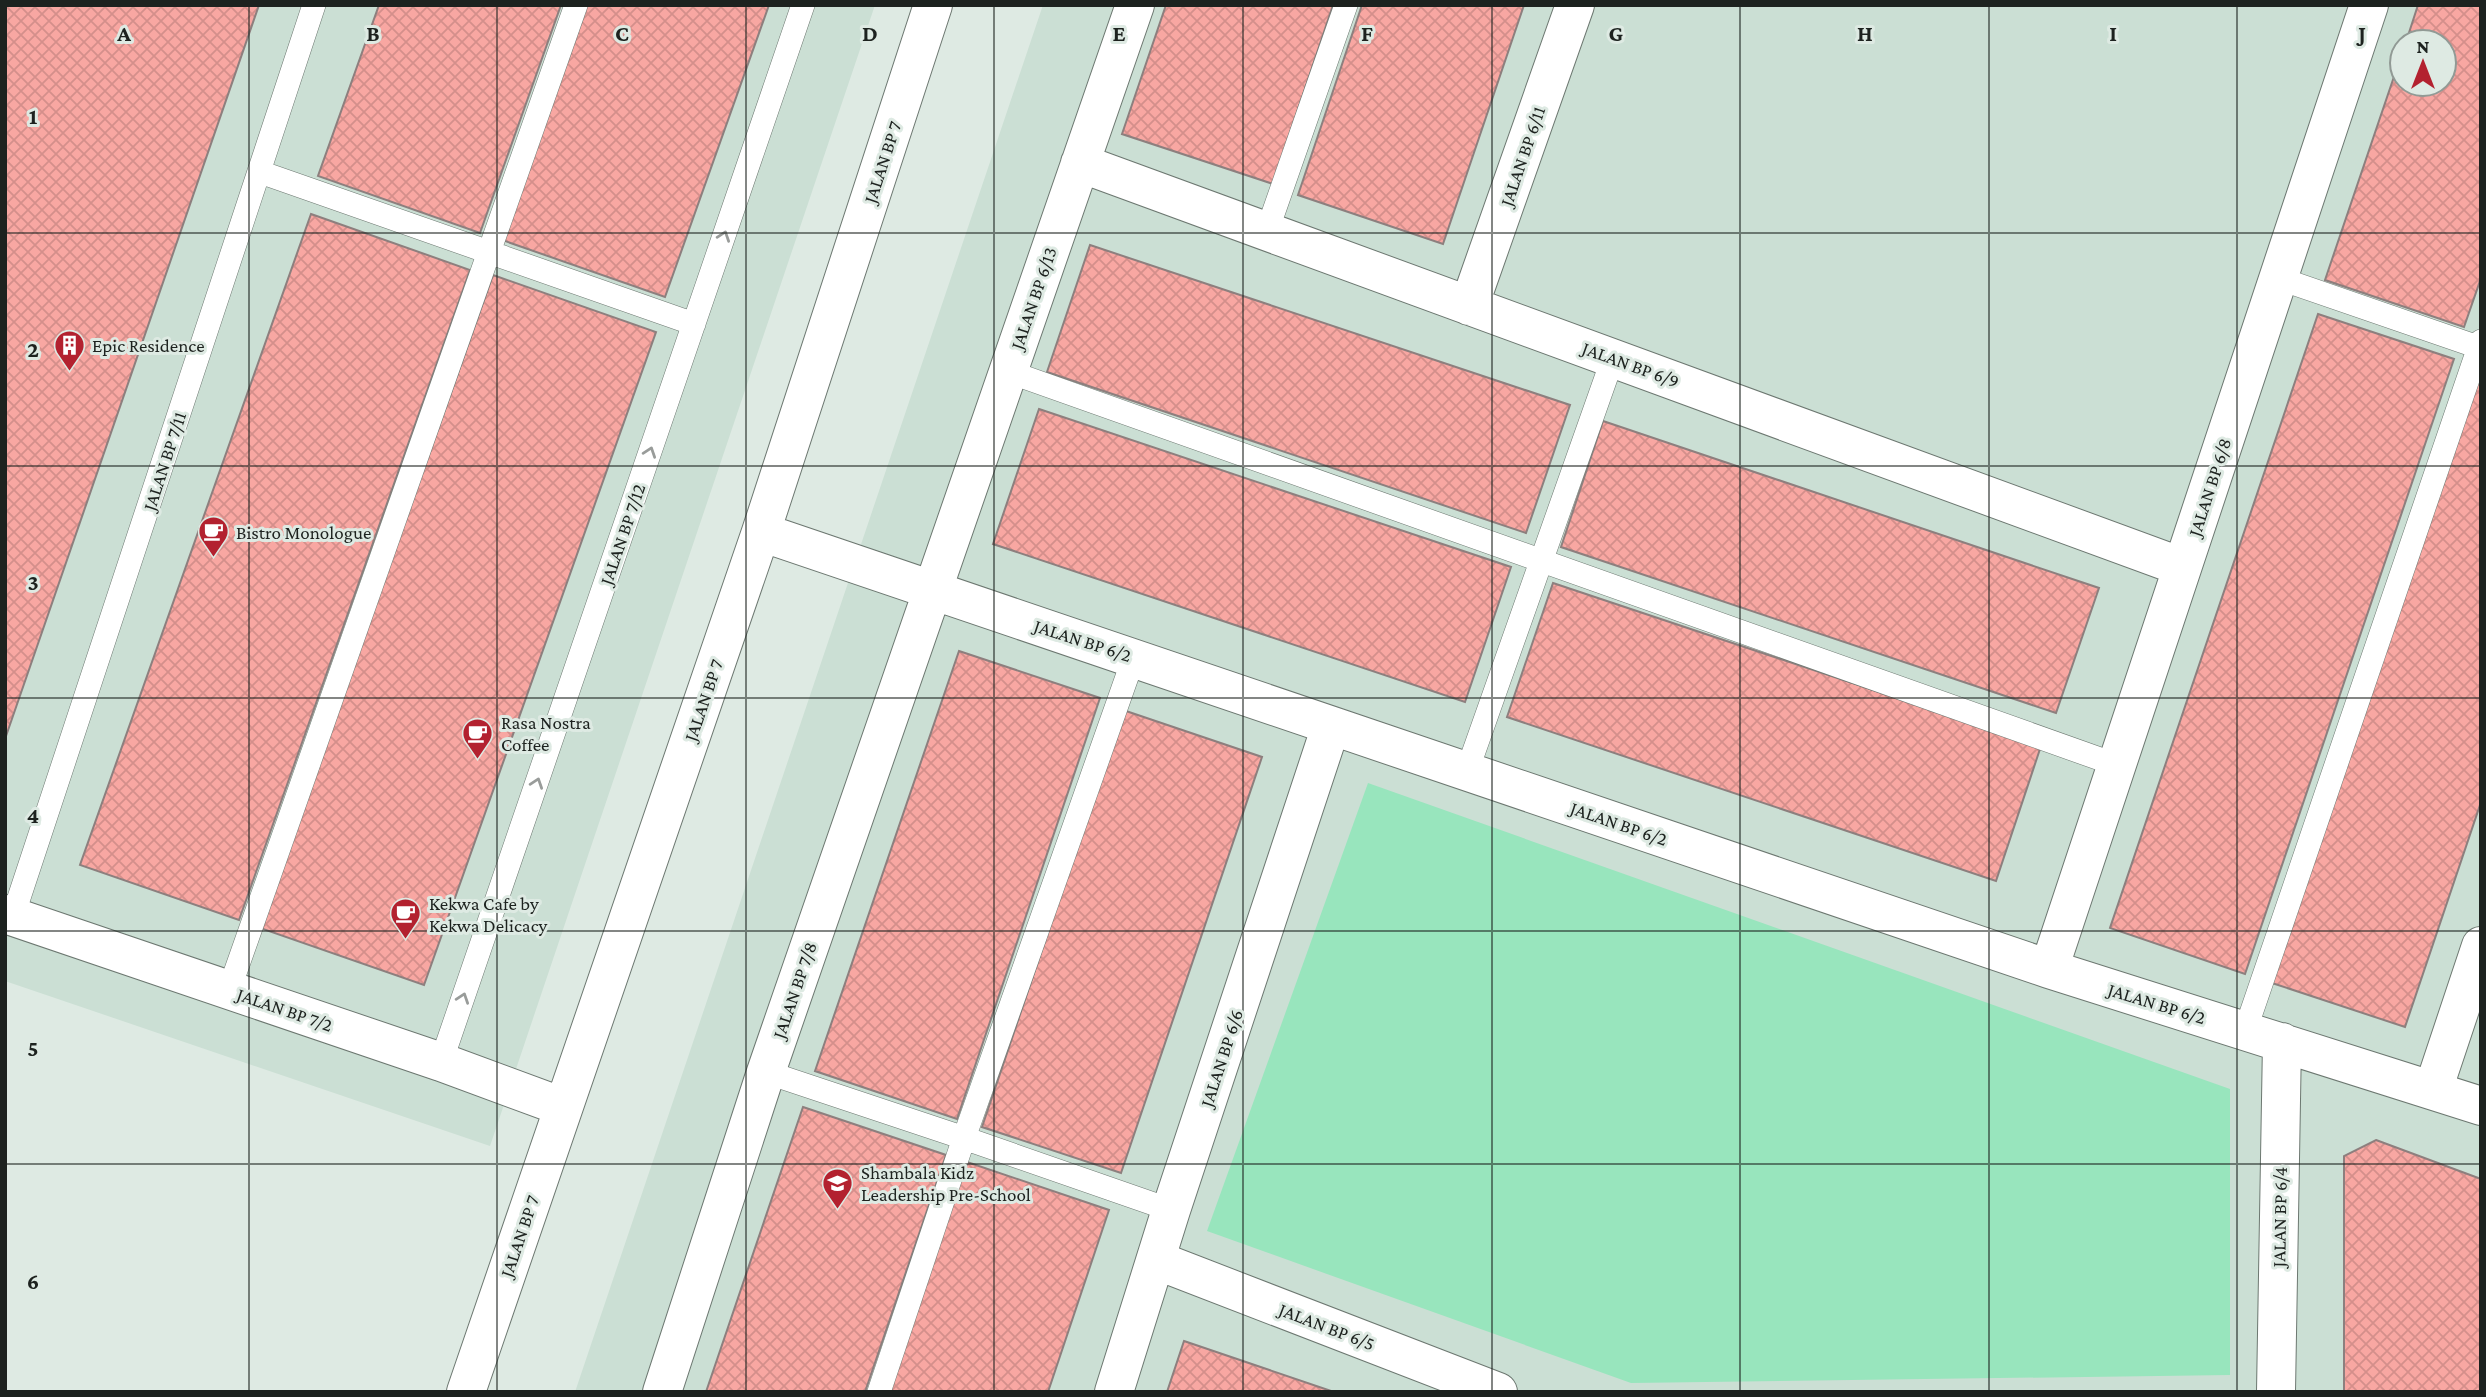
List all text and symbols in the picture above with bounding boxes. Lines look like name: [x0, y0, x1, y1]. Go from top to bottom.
text: A: [116, 20, 131, 46]
text: B: [366, 20, 380, 46]
text: C: [615, 20, 629, 46]
text: D: [862, 20, 878, 46]
text: E: [1112, 20, 1126, 46]
text: F: [1361, 20, 1373, 46]
text: G: [1609, 20, 1624, 46]
text: H: [1857, 20, 1873, 46]
text: I: [2109, 20, 2117, 46]
text: J: [2356, 20, 2366, 46]
north arrow: [2388, 28, 2458, 98]
text: N: [2417, 36, 2430, 57]
text: 1: [29, 103, 38, 129]
street label: JALAN BP 6/11: [1495, 104, 1549, 211]
street label: JALAN BP 7: [859, 118, 906, 208]
one-way arrow: [716, 231, 730, 243]
street label: JALAN BP 6/13: [1005, 244, 1061, 354]
building icon: Epic Residence: [52, 328, 86, 372]
place label: Epic Residence: [92, 335, 204, 356]
text: 2: [27, 336, 39, 362]
street label: JALAN BP 6/9: [1578, 337, 1682, 392]
street label: JALAN BP 7/11: [138, 409, 190, 515]
street label: JALAN BP 6/8: [2183, 435, 2235, 541]
one-way arrow: [642, 446, 656, 458]
street label: JALAN BP 7/12: [595, 481, 650, 589]
cafe icon: Bistro Monologue: [196, 515, 230, 559]
place label: Bistro Monologue: [236, 522, 371, 543]
text: 3: [27, 569, 39, 595]
street label: JALAN BP 6/2: [1030, 614, 1134, 666]
street label: JALAN BP 7: [679, 656, 727, 746]
place label: Rasa Nostra Coffee: [501, 712, 591, 755]
cafe icon: Rasa Nostra Coffee: [461, 716, 495, 760]
one-way arrow: [529, 777, 543, 789]
street label: JALAN BP 6/2: [1566, 796, 1670, 850]
text: 4: [27, 802, 39, 828]
place label: Kekwa Cafe by Kekwa Delicacy: [429, 893, 548, 936]
cafe icon: Kekwa Cafe by Kekwa Delicacy: [389, 897, 423, 941]
street label: JALAN BP 7/8: [767, 939, 821, 1043]
street label: JALAN BP 6/2: [2104, 978, 2208, 1028]
street label: JALAN BP 7/2: [232, 983, 335, 1036]
one-way arrow: [455, 992, 469, 1004]
street label: JALAN BP 6/6: [1195, 1007, 1247, 1111]
text: 5: [27, 1035, 39, 1061]
place label: Shambala Kidz Leadership Pre-School: [861, 1162, 1031, 1205]
school or university icon: Shambala Kidz Leadership Pre-School: [821, 1166, 855, 1210]
street label: JALAN BP 6/4: [2268, 1166, 2291, 1270]
street label: JALAN BP 7: [495, 1192, 543, 1282]
text: 6: [27, 1268, 39, 1294]
street label: JALAN BP 6/5: [1274, 1298, 1378, 1354]

